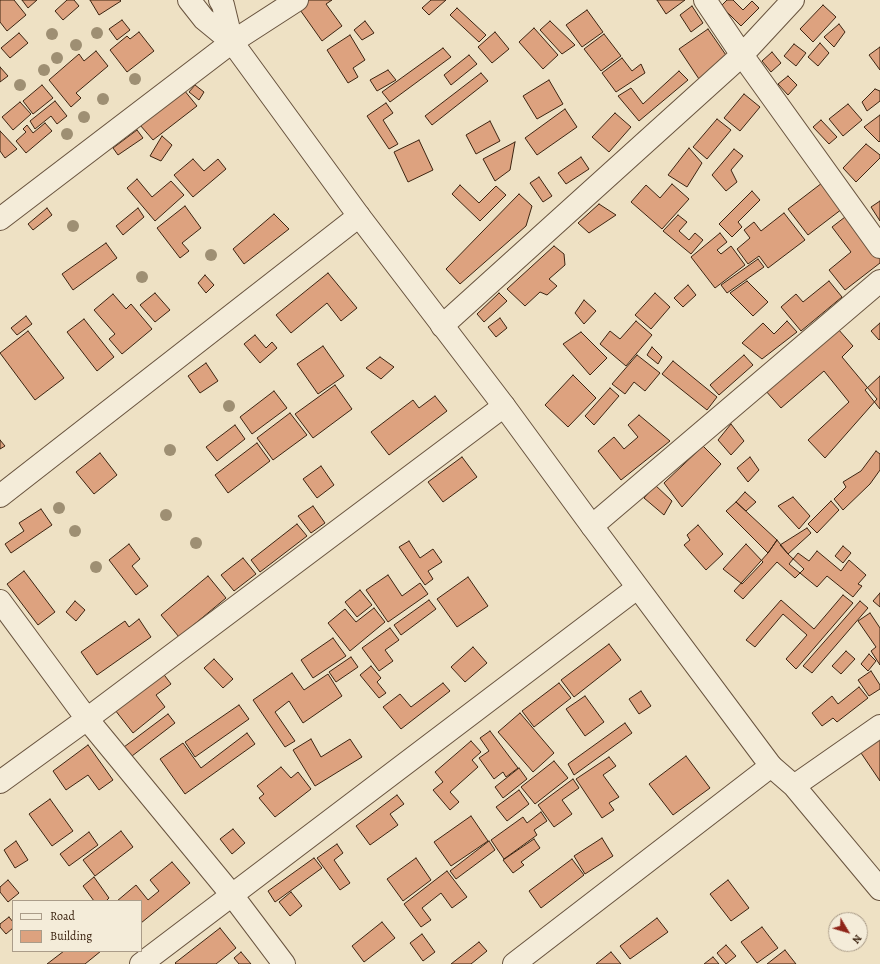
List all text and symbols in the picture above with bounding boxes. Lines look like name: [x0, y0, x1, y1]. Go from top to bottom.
legend: [12, 900, 142, 952]
text: Road: [50, 908, 75, 924]
north arrow: [828, 912, 868, 952]
text: Building: [50, 928, 92, 944]
text: N: [849, 931, 865, 947]

